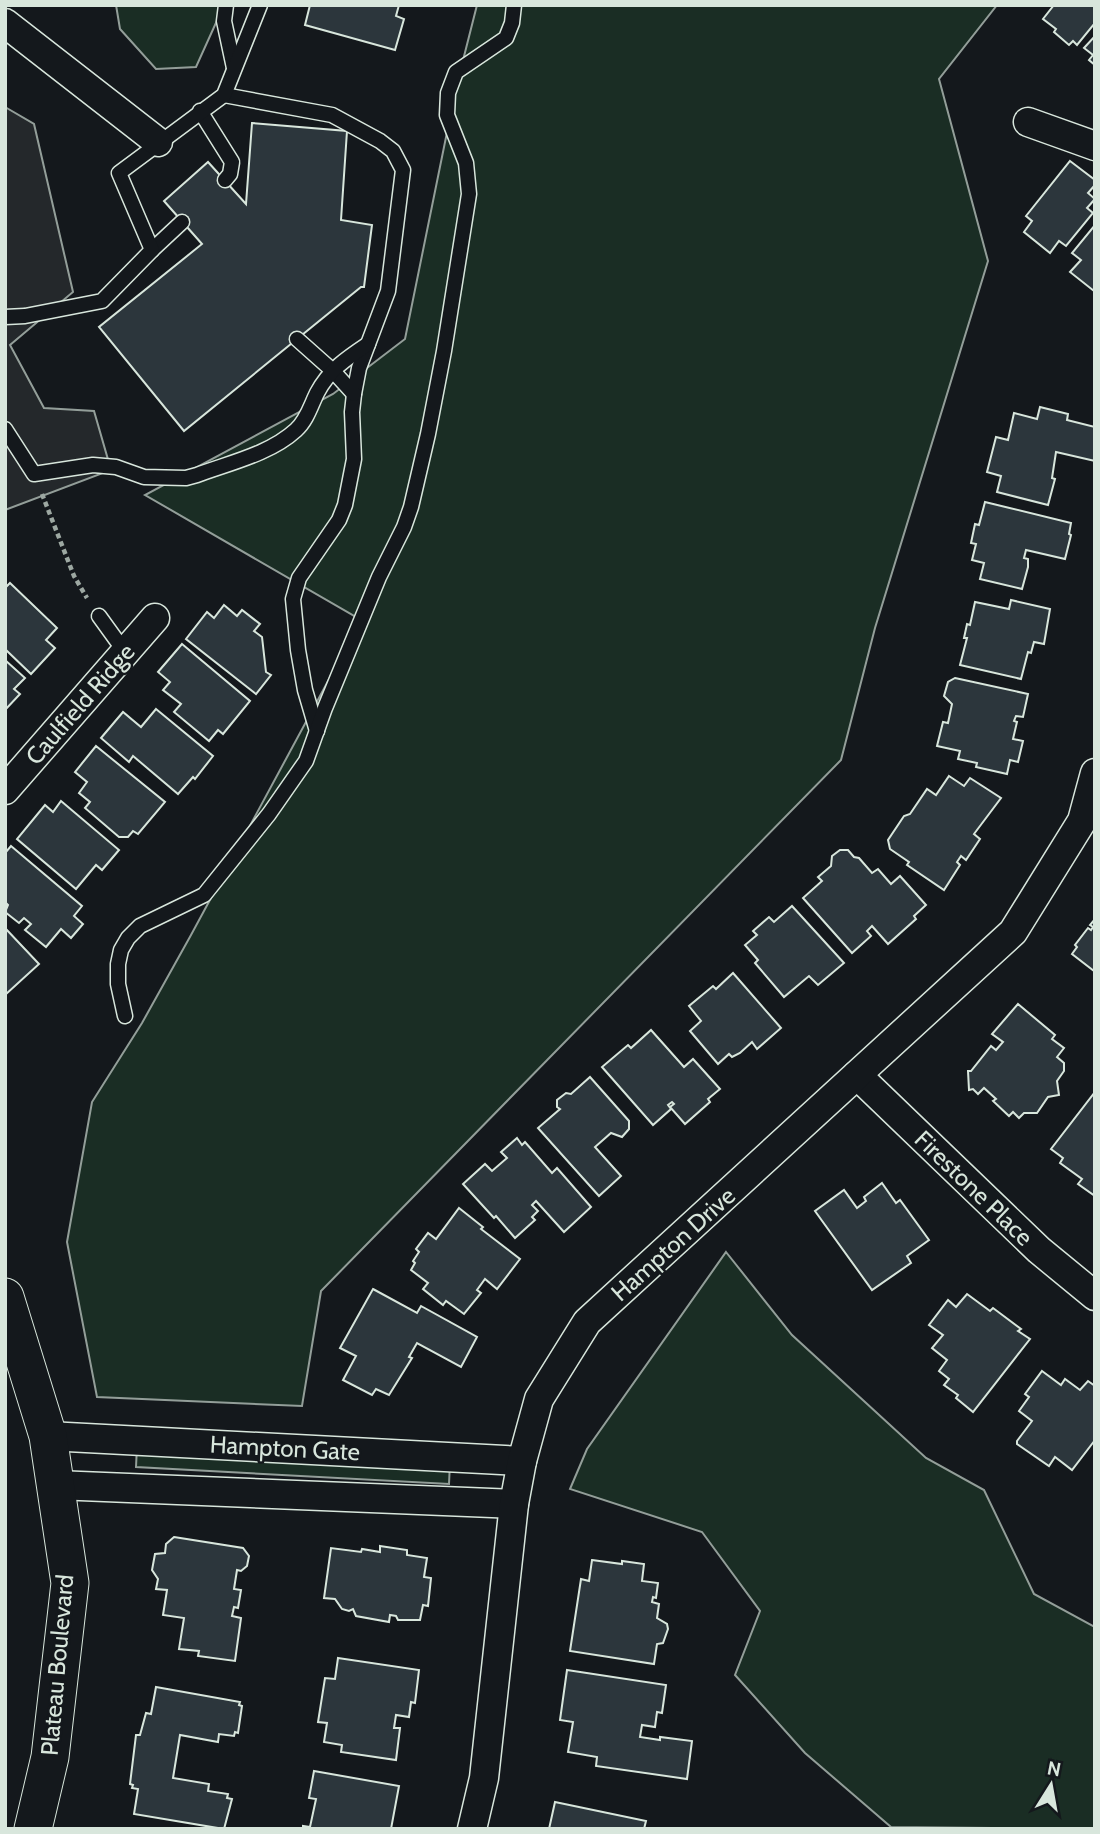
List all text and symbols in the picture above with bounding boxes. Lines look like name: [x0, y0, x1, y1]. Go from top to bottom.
street label: Caulfield Ridge: [19, 637, 141, 771]
street label: Firestone Place: [909, 1124, 1039, 1252]
street label: Hampton Drive: [605, 1181, 741, 1307]
street label: Hampton Gate: [209, 1430, 361, 1466]
street label: Plateau Boulevard: [35, 1573, 79, 1757]
north arrow: [1016, 1750, 1086, 1820]
text: N: [1045, 1756, 1063, 1781]

